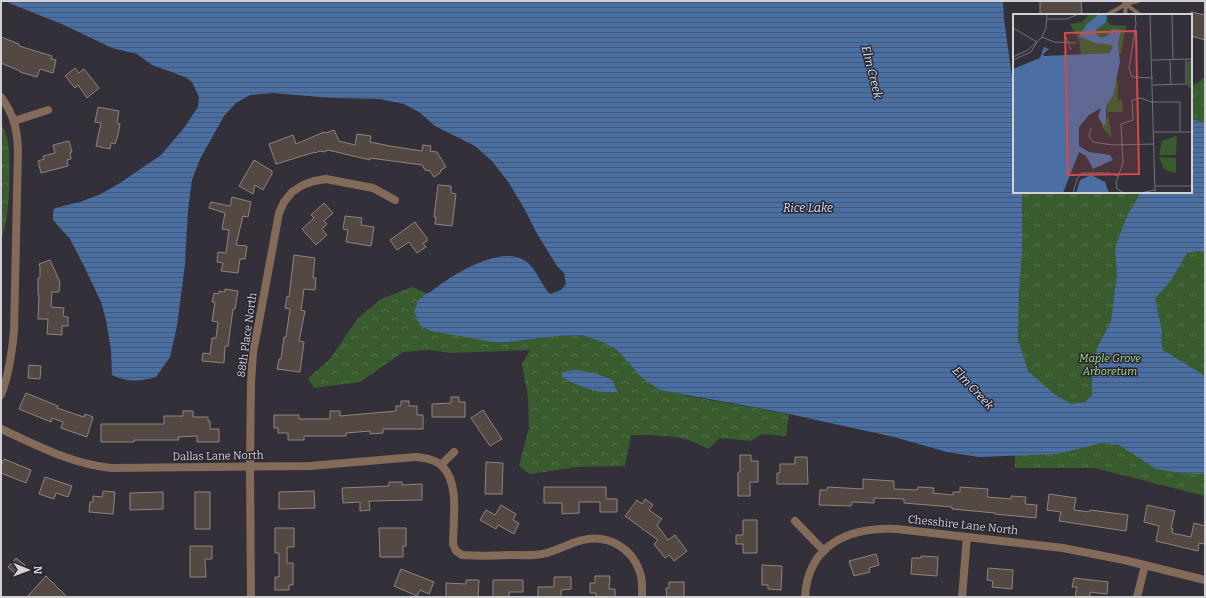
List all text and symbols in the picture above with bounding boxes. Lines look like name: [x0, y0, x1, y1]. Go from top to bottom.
inset map: [1013, 14, 1192, 193]
water label: Elm Creek: [859, 44, 885, 100]
water label: Rice Lake: [783, 201, 833, 215]
street label: 88th Place North: [235, 292, 259, 378]
park label: Maple Grove Arboretum: [1079, 352, 1141, 378]
water label: Elm Creek: [949, 363, 997, 413]
street label: Dallas Lane North: [172, 449, 264, 463]
street label: Chesshire Lane North: [907, 513, 1019, 537]
north arrow: [8, 550, 48, 590]
text: N: [31, 566, 44, 575]

